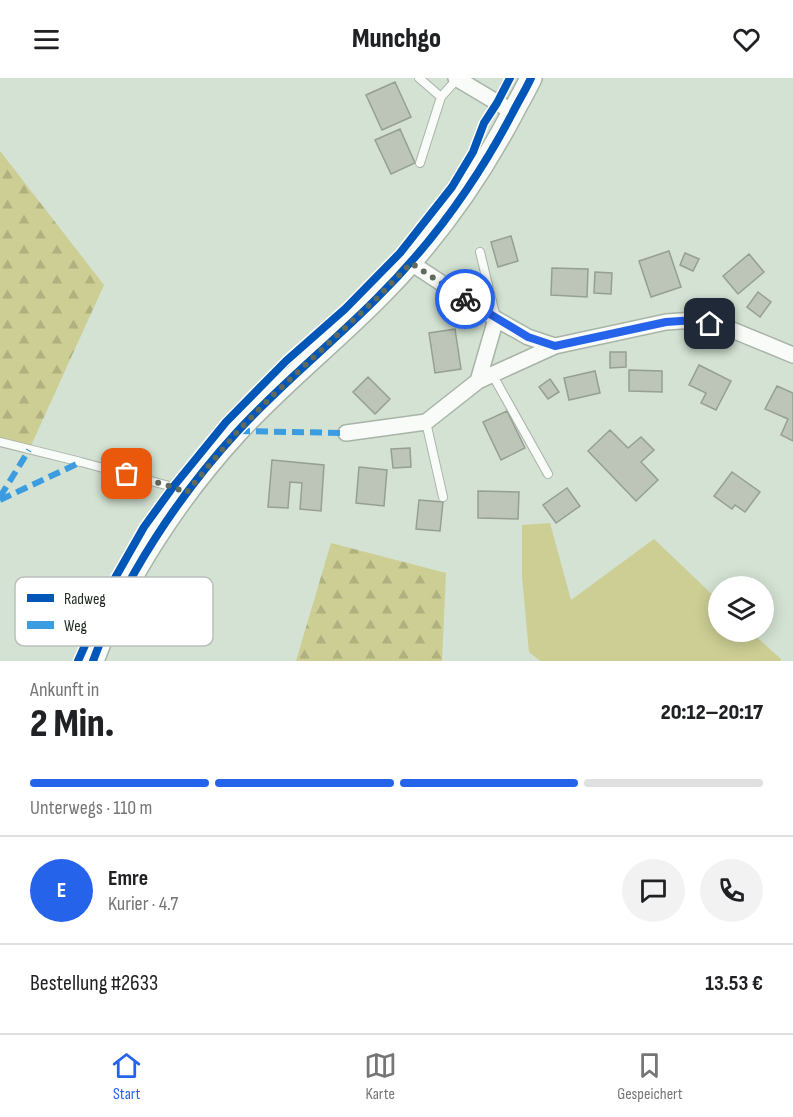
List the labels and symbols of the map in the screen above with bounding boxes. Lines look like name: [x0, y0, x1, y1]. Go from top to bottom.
courier: [435, 269, 495, 329]
pin: [684, 298, 735, 349]
pin: [101, 448, 152, 499]
legend: [15, 577, 213, 646]
text: Radweg: [64, 590, 106, 609]
text: Weg: [64, 617, 87, 636]

